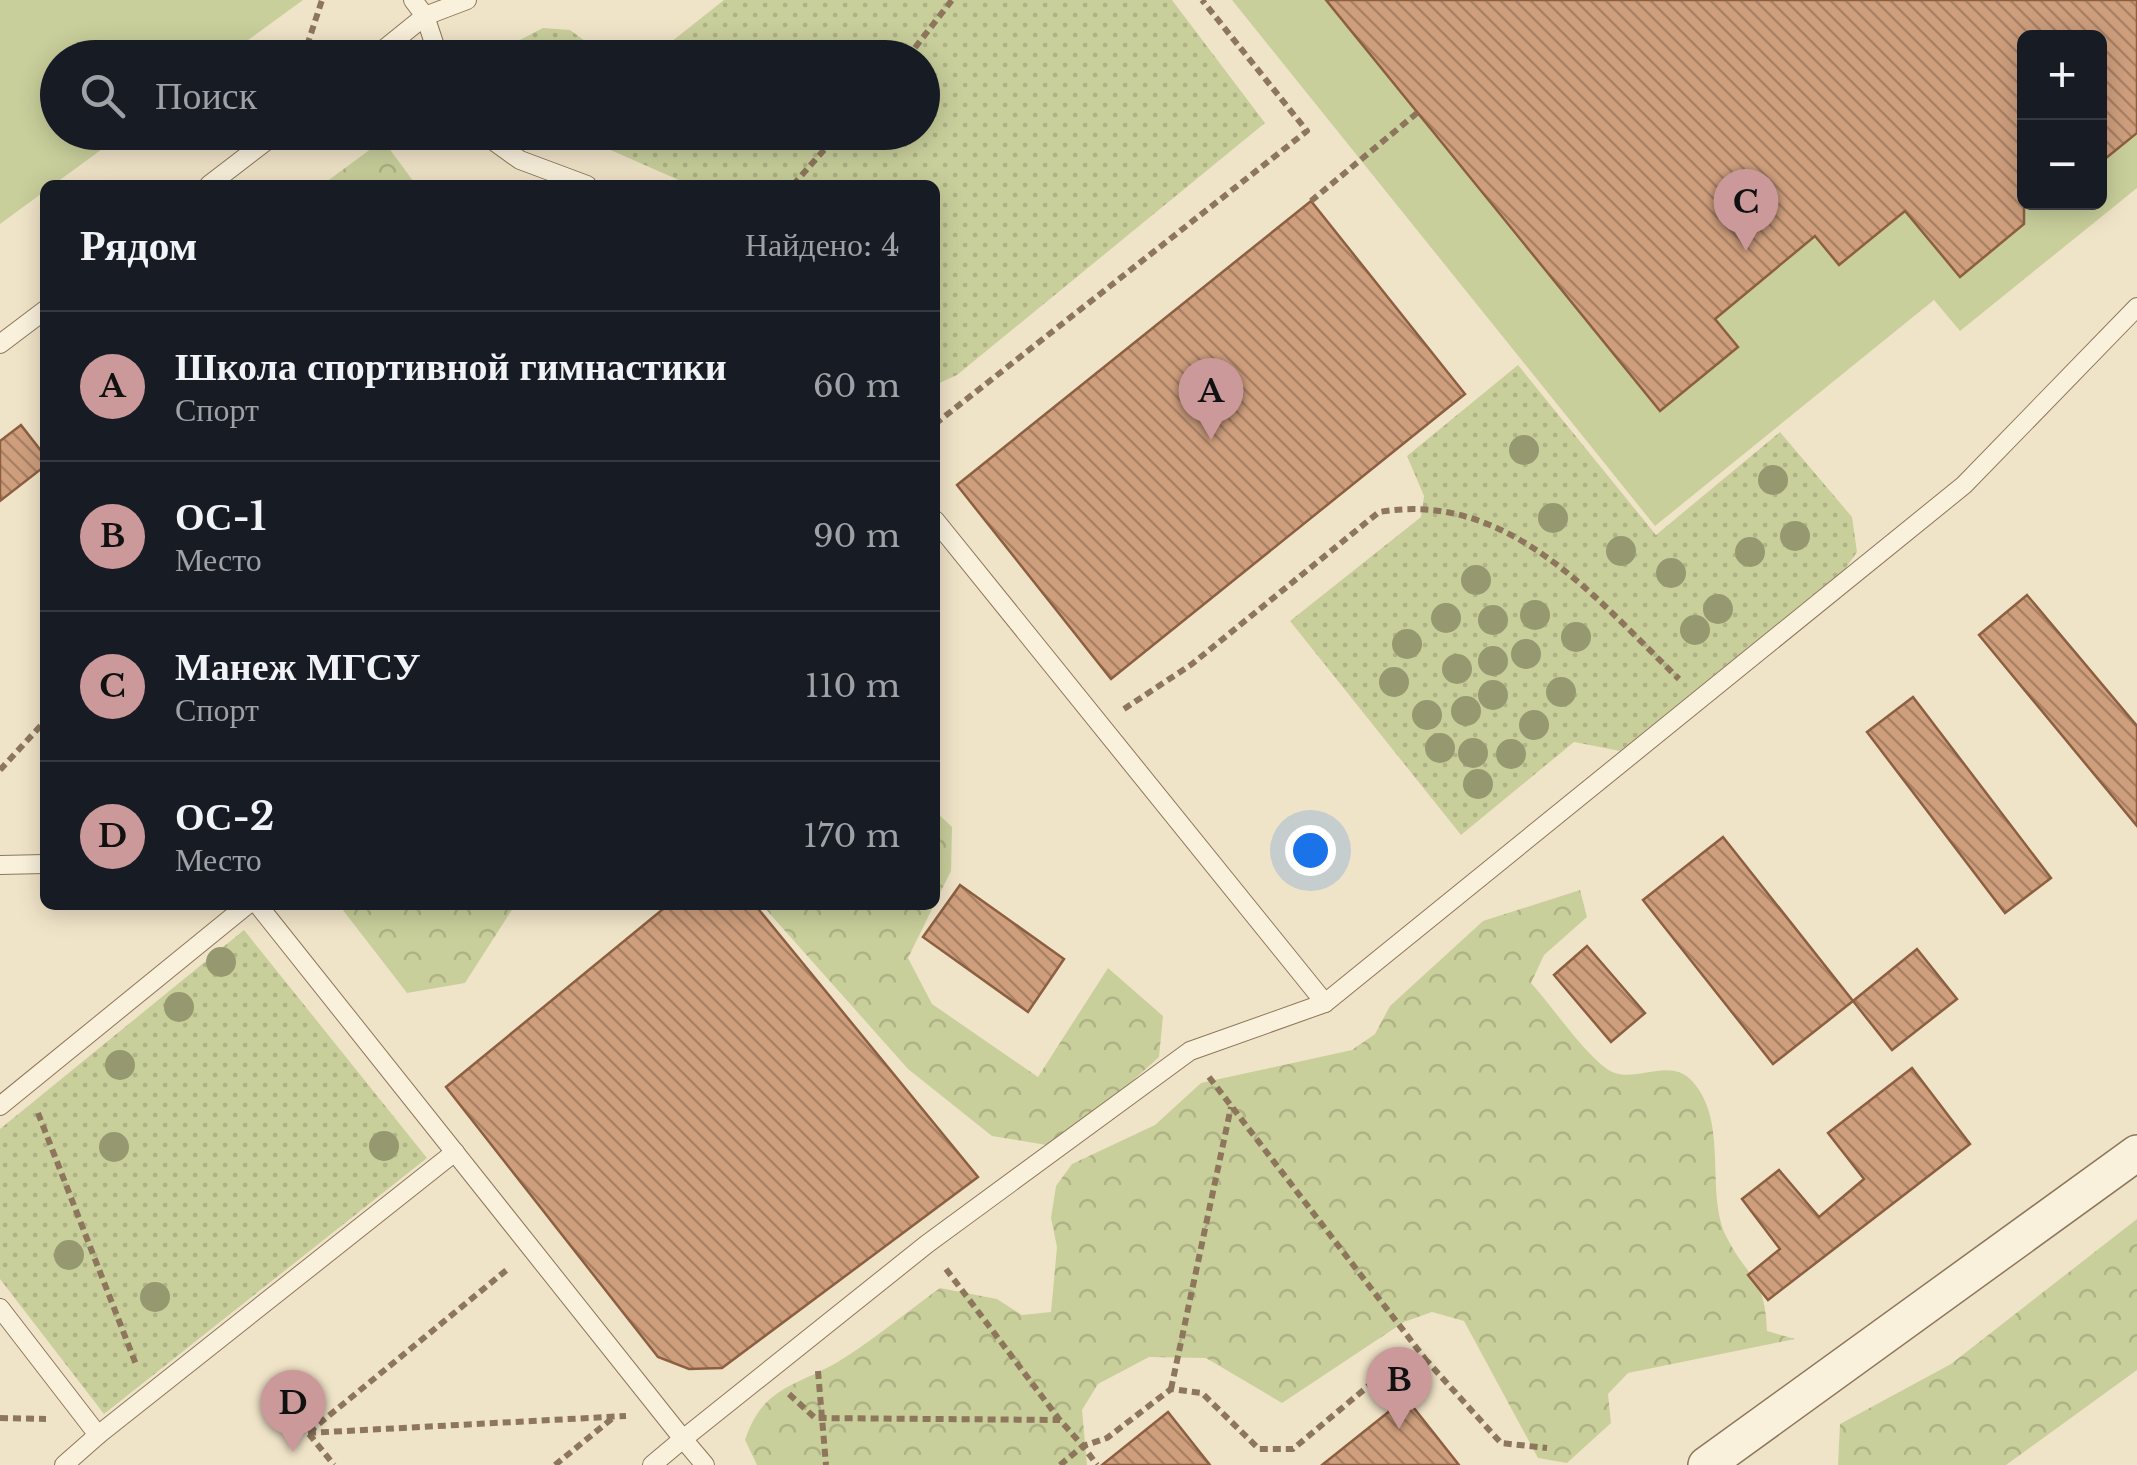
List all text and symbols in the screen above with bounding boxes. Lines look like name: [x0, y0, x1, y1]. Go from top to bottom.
map controls: [2017, 30, 2107, 210]
button: +: [2017, 30, 2107, 120]
search box: [40, 40, 940, 150]
icon: search: [75, 68, 130, 123]
text: Поиск: [155, 72, 257, 119]
button: −: [2017, 120, 2107, 210]
pin: C: [1714, 168, 1778, 251]
text: Рядом: [80, 219, 197, 271]
text: Найдено: 4: [745, 225, 900, 265]
text: Школа спортивной гимнастики: [175, 343, 727, 390]
pin: A: [1178, 358, 1244, 440]
text: A: [100, 366, 125, 406]
text: 60 m: [813, 366, 900, 406]
text: Спорт: [175, 390, 259, 430]
text: ОС-1: [175, 493, 266, 540]
text: B: [100, 516, 125, 556]
text: 90 m: [813, 516, 900, 556]
text: Место: [175, 540, 262, 580]
text: Манеж МГСУ: [175, 643, 421, 690]
text: C: [99, 666, 126, 706]
text: 110 m: [805, 666, 900, 706]
text: Спорт: [175, 690, 259, 730]
text: ОС-2: [175, 793, 275, 840]
text: D: [98, 816, 127, 856]
text: 170 m: [803, 816, 900, 856]
your location: [1285, 825, 1336, 876]
text: Место: [175, 840, 262, 880]
pin: B: [1366, 1346, 1432, 1429]
pin: D: [260, 1370, 326, 1452]

